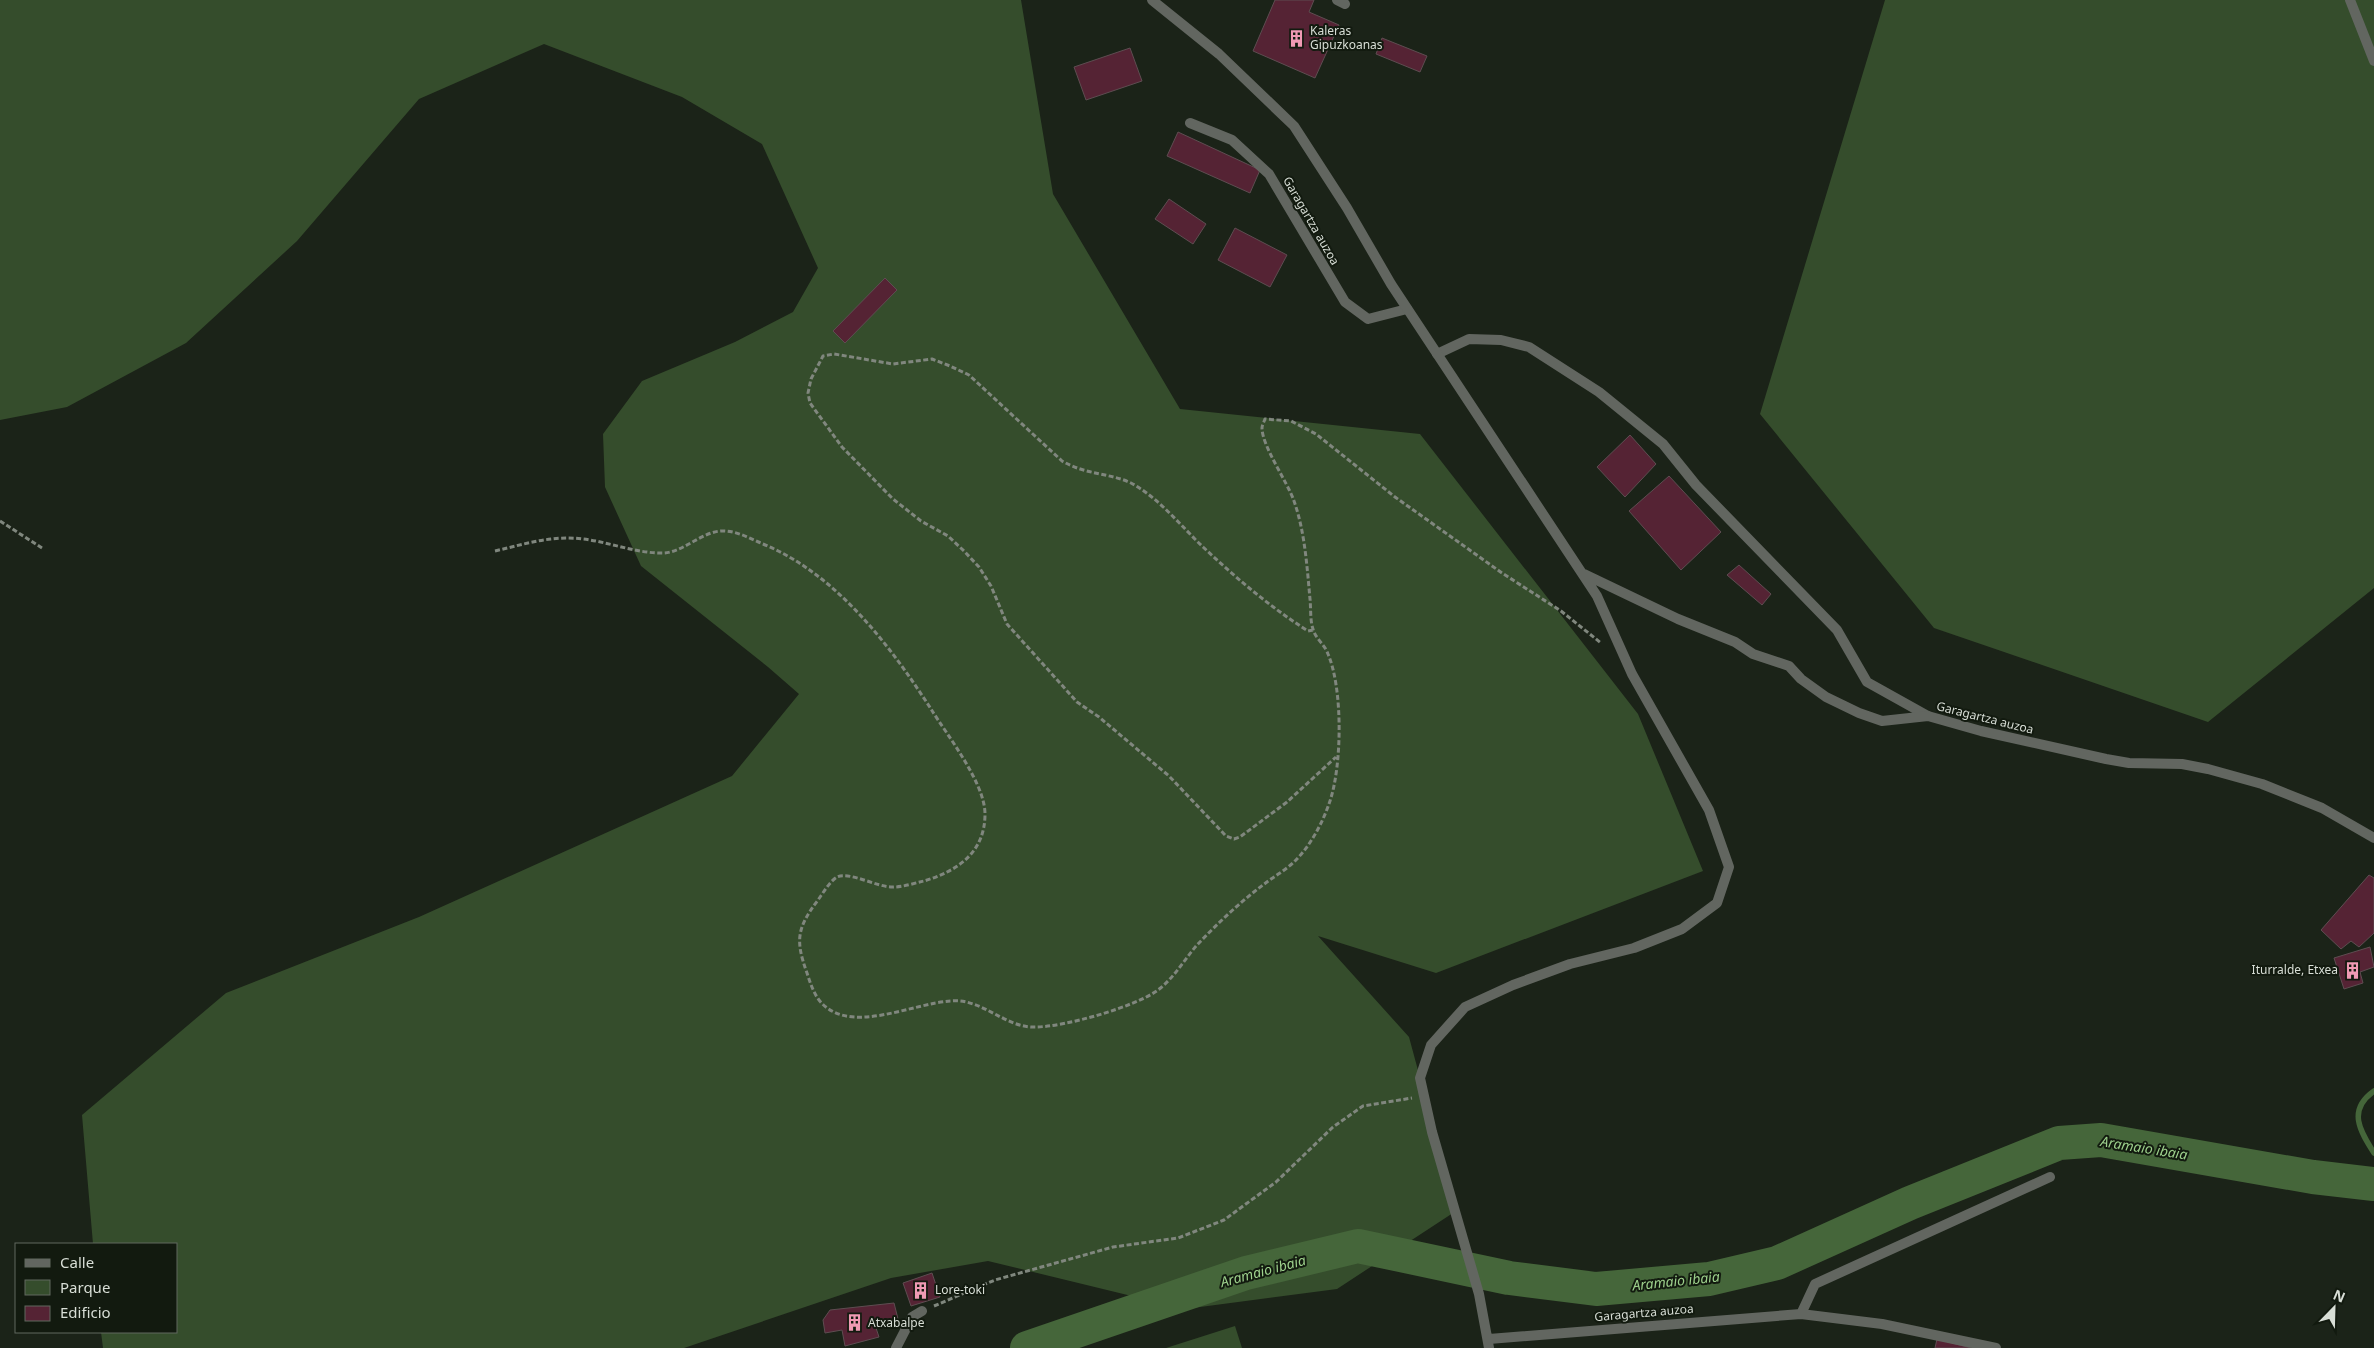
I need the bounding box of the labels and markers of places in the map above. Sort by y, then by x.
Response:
place label: Kaleras Gipuzkoanas [1310,22,1383,53]
building icon: Kaleras Gipuzkoanas [1286,28,1306,48]
building icon: Iturralde, Etxea [2342,960,2362,980]
place label: Iturralde, Etxea [2252,961,2338,978]
building icon: Lore-toki [911,1280,931,1300]
place label: Lore-toki [935,1281,985,1298]
building icon: Atxabalpe [844,1313,864,1333]
place label: Atxabalpe [868,1314,925,1331]

